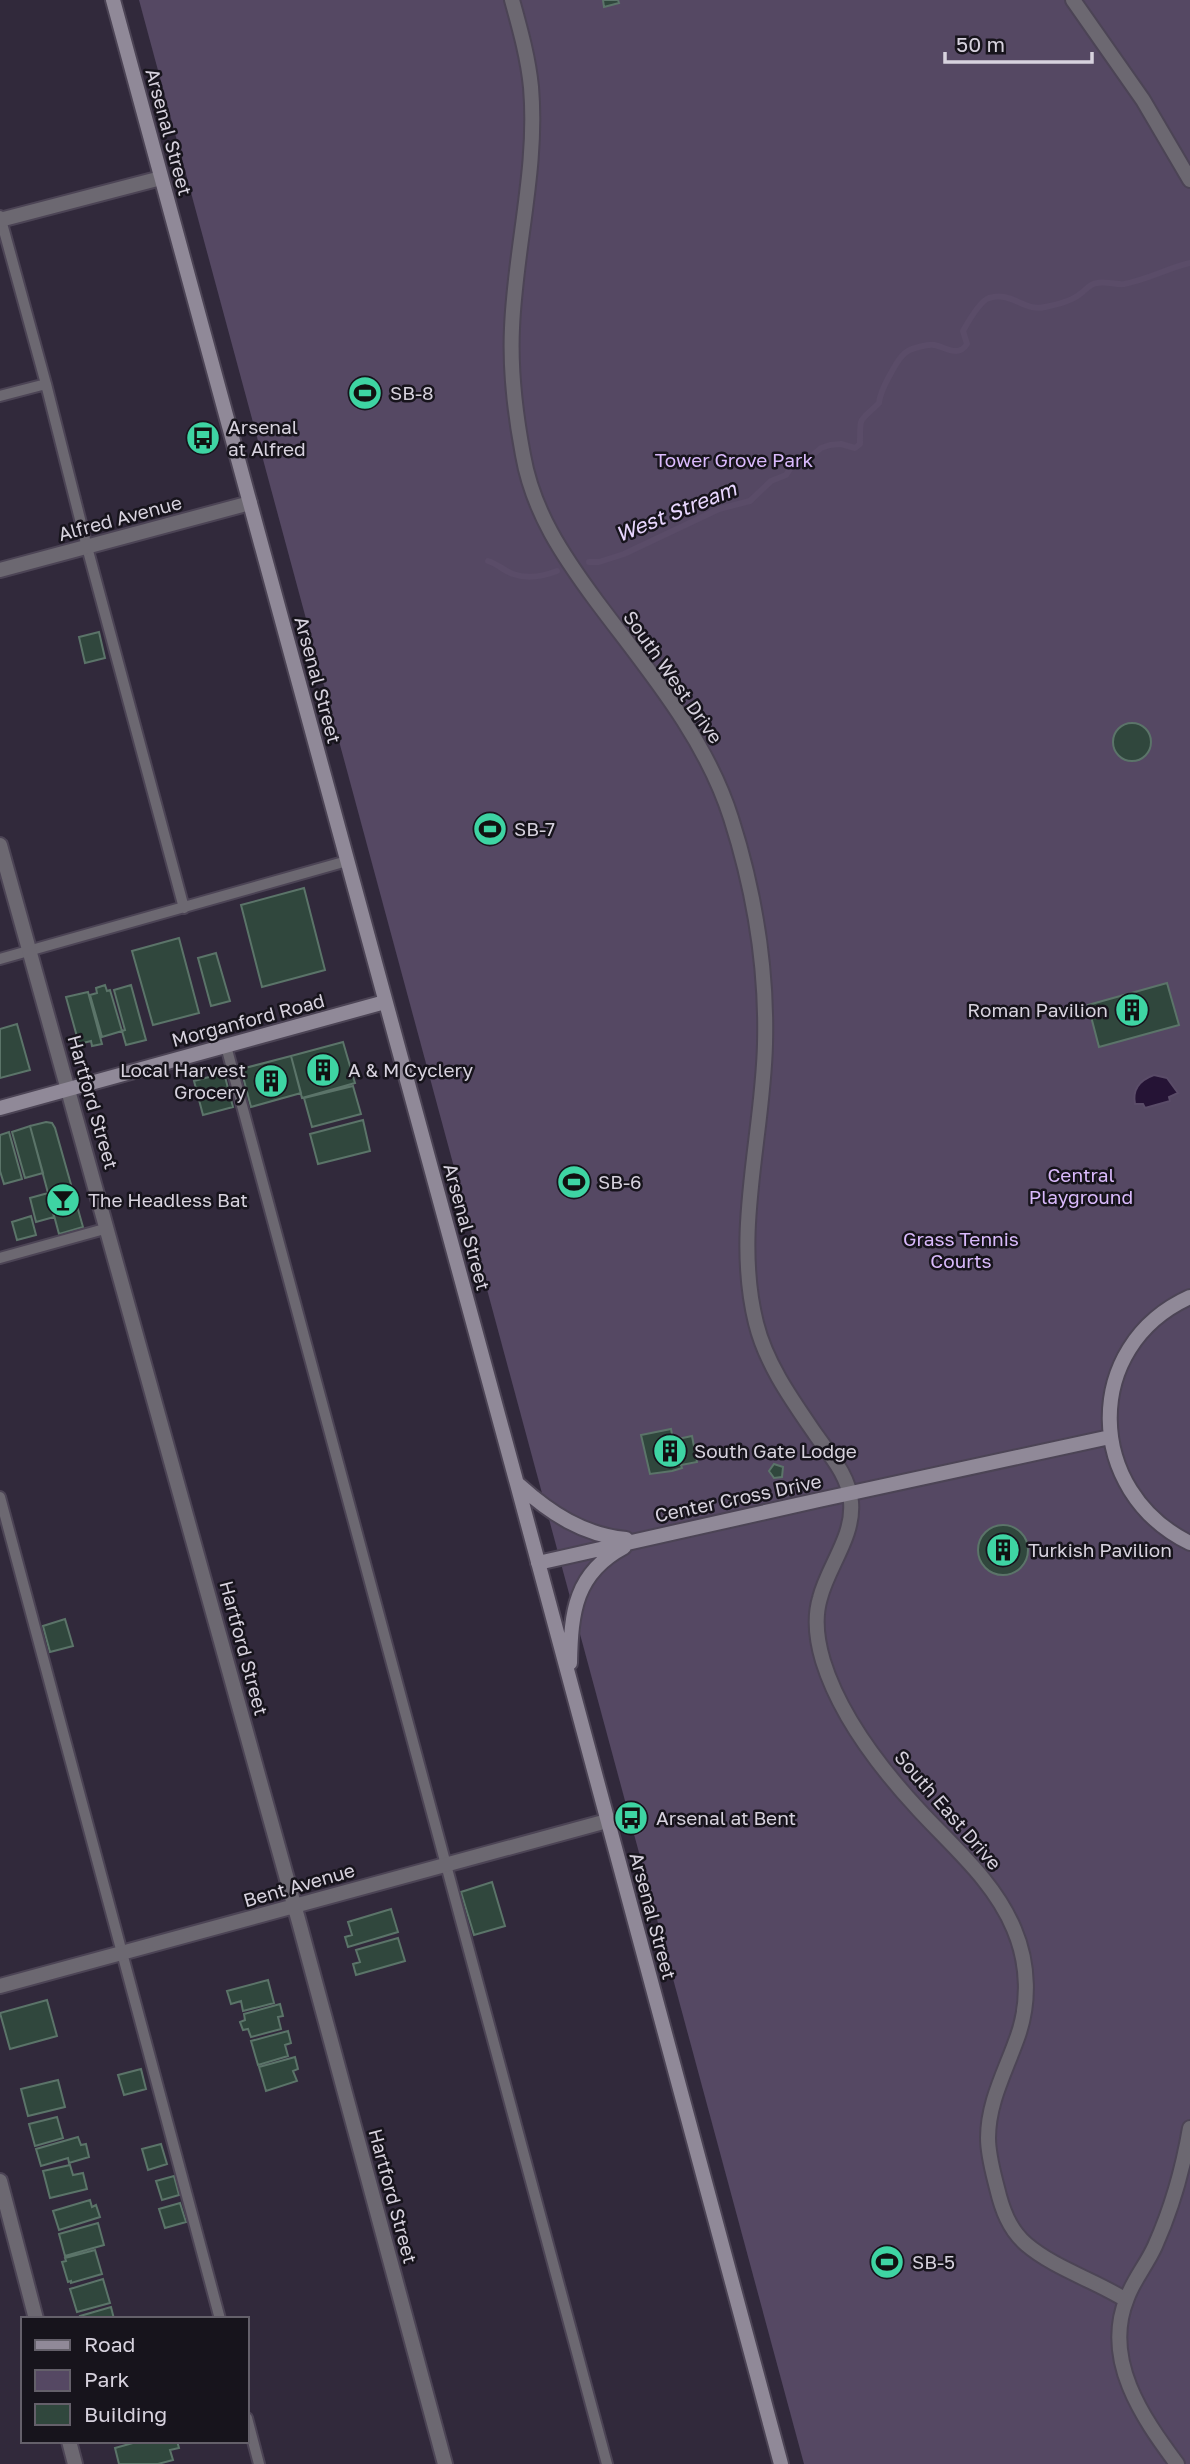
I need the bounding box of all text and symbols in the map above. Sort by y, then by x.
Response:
scale bar [945,21,1092,65]
text: 50 m [956,31,1005,57]
street label: Arsenal Street [141,66,198,198]
sports icon: SB-8 [346,374,384,412]
place label: SB-8 [390,381,434,404]
place label: Arsenal at Alfred [228,415,306,460]
bus stop icon: Arsenal at Alfred [184,419,222,457]
park label: Tower Grove Park [655,448,813,471]
water label: West Stream [611,474,741,547]
street label: Alfred Avenue [56,490,184,545]
street label: South West Drive [619,606,728,748]
street label: Arsenal Street [290,614,347,746]
sports icon: SB-7 [471,810,509,848]
place label: SB-7 [514,817,555,840]
street label: Morganford Road [169,988,327,1051]
building icon: Roman Pavilion [1113,991,1151,1029]
place label: Roman Pavilion [967,998,1108,1021]
street label: Hartford Street [63,1032,124,1172]
building icon: A & M Cyclery [304,1051,342,1089]
place label: Local Harvest Grocery [120,1058,246,1103]
place label: A & M Cyclery [348,1058,473,1081]
building icon: Local Harvest Grocery [252,1062,290,1100]
street label: Arsenal Street [439,1161,496,1293]
sports icon: SB-6 [555,1163,593,1201]
park label: Central Playground [1029,1163,1133,1208]
place label: SB-6 [598,1170,642,1193]
bar icon: The Headless Bat [44,1181,82,1219]
place label: The Headless Bat [88,1188,248,1211]
park label: Grass Tennis Courts [903,1227,1019,1272]
building icon: South Gate Lodge [651,1432,689,1470]
place label: South Gate Lodge [694,1439,857,1462]
street label: Center Cross Drive [652,1469,823,1526]
building icon: Turkish Pavilion [984,1531,1022,1569]
place label: Turkish Pavilion [1028,1538,1172,1561]
street label: Hartford Street [215,1578,274,1718]
street label: South East Drive [890,1745,1007,1874]
bus stop icon: Arsenal at Bent [612,1799,650,1837]
place label: Arsenal at Bent [656,1806,796,1829]
street label: Arsenal Street [625,1850,682,1982]
street label: Bent Avenue [241,1858,357,1911]
street label: Hartford Street [364,2126,423,2266]
sports icon: SB-5 [868,2243,906,2281]
place label: SB-5 [912,2250,955,2273]
legend [21,2317,248,2443]
text: Road [84,2331,135,2357]
text: Park [84,2366,130,2392]
text: Building [84,2401,167,2427]

